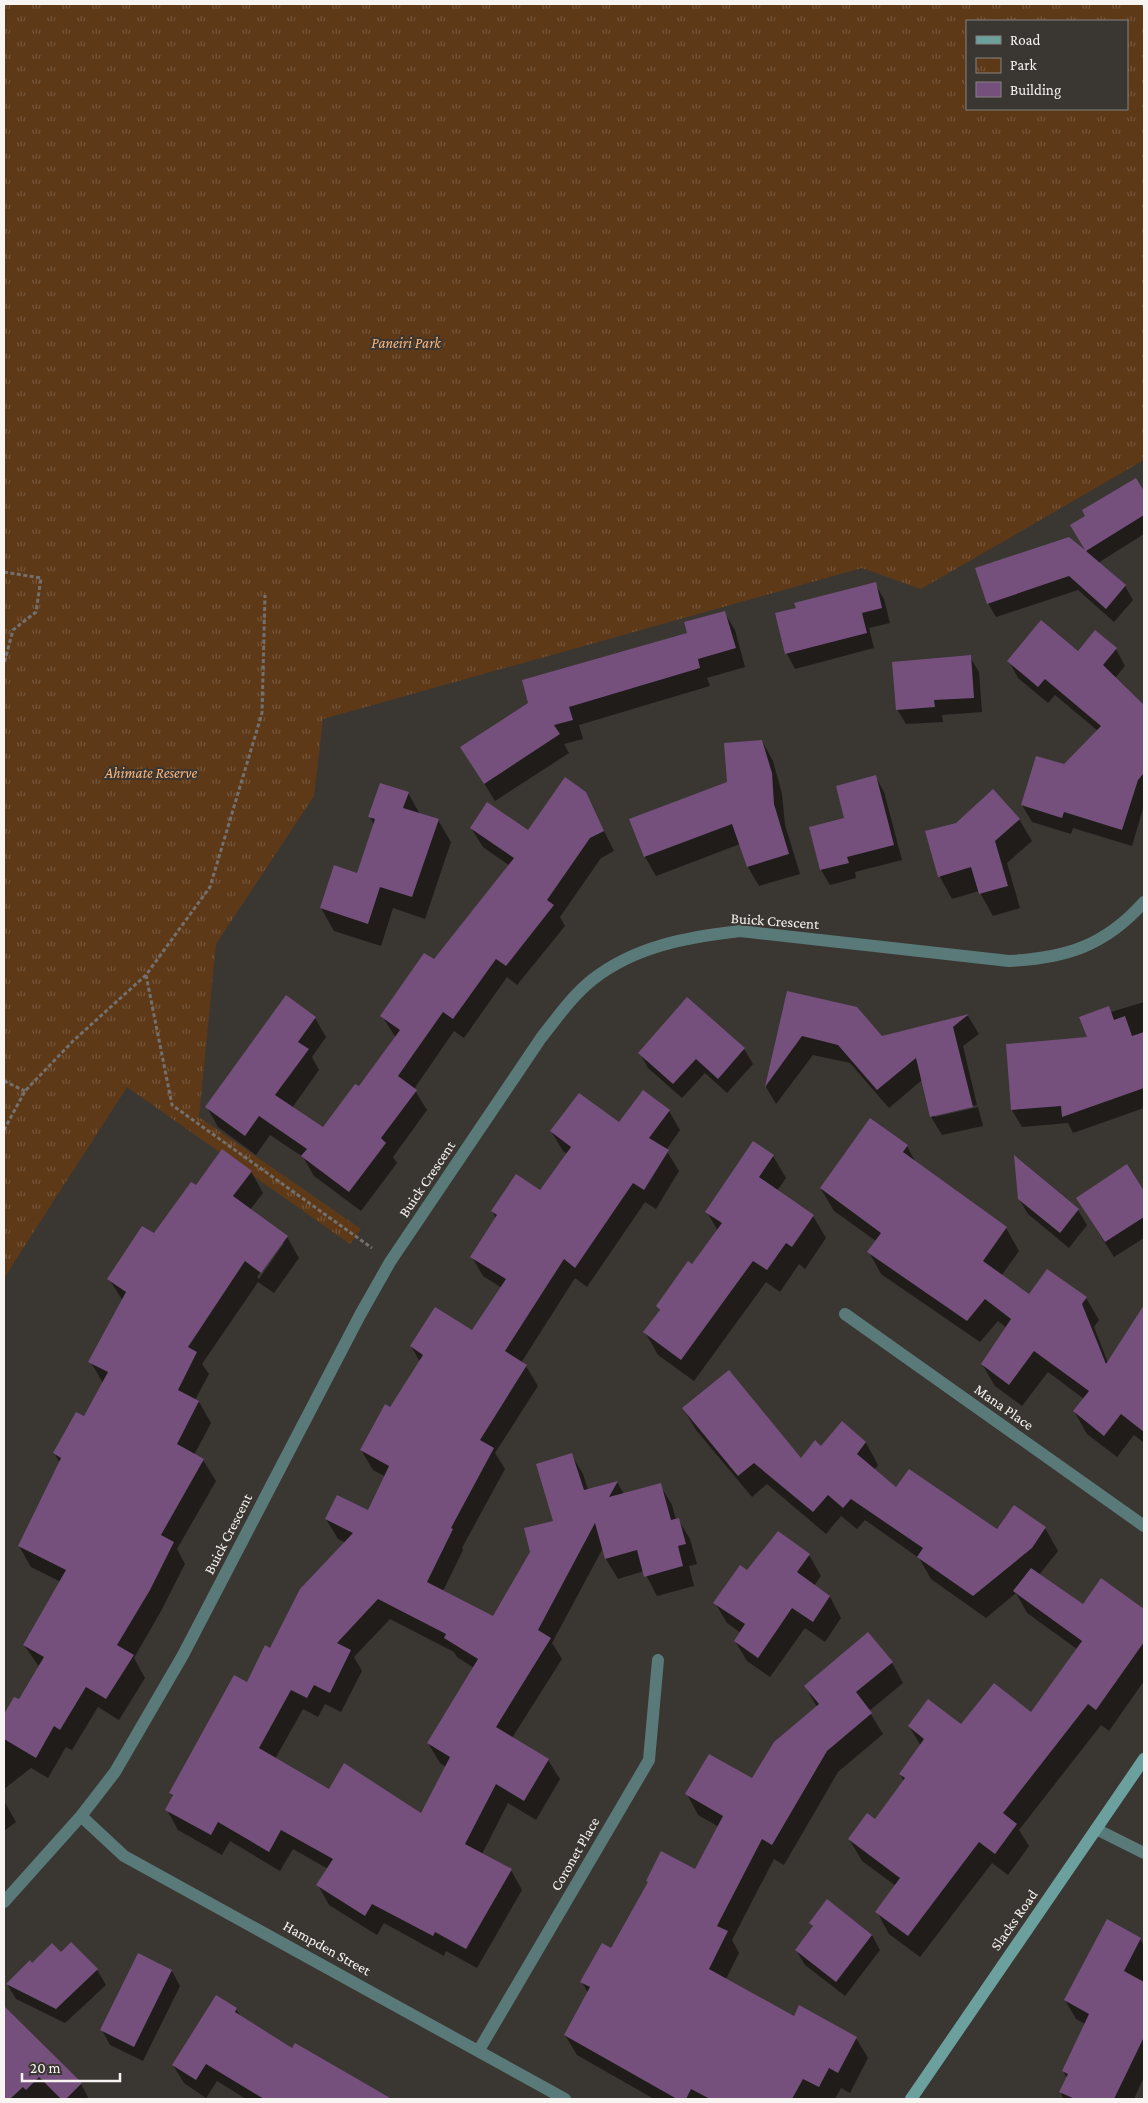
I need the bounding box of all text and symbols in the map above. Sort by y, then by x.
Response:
legend [966,20,1128,110]
text: Road [1010,32,1041,48]
text: Park [1010,57,1037,73]
text: Building [1010,82,1061,99]
park label: Paneiri Park [371,335,442,351]
park label: Ahimate Reserve [104,765,198,781]
street label: Buick Crescent [730,910,821,932]
street label: Buick Crescent [396,1137,459,1220]
street label: Mana Place [971,1381,1037,1433]
street label: Buick Crescent [201,1490,256,1577]
street label: Coronet Place [548,1814,603,1894]
street label: Slacks Road [987,1887,1041,1953]
street label: Hampden Street [280,1917,374,1980]
scale bar [22,2050,120,2082]
text: 20 m [30,2060,61,2076]

